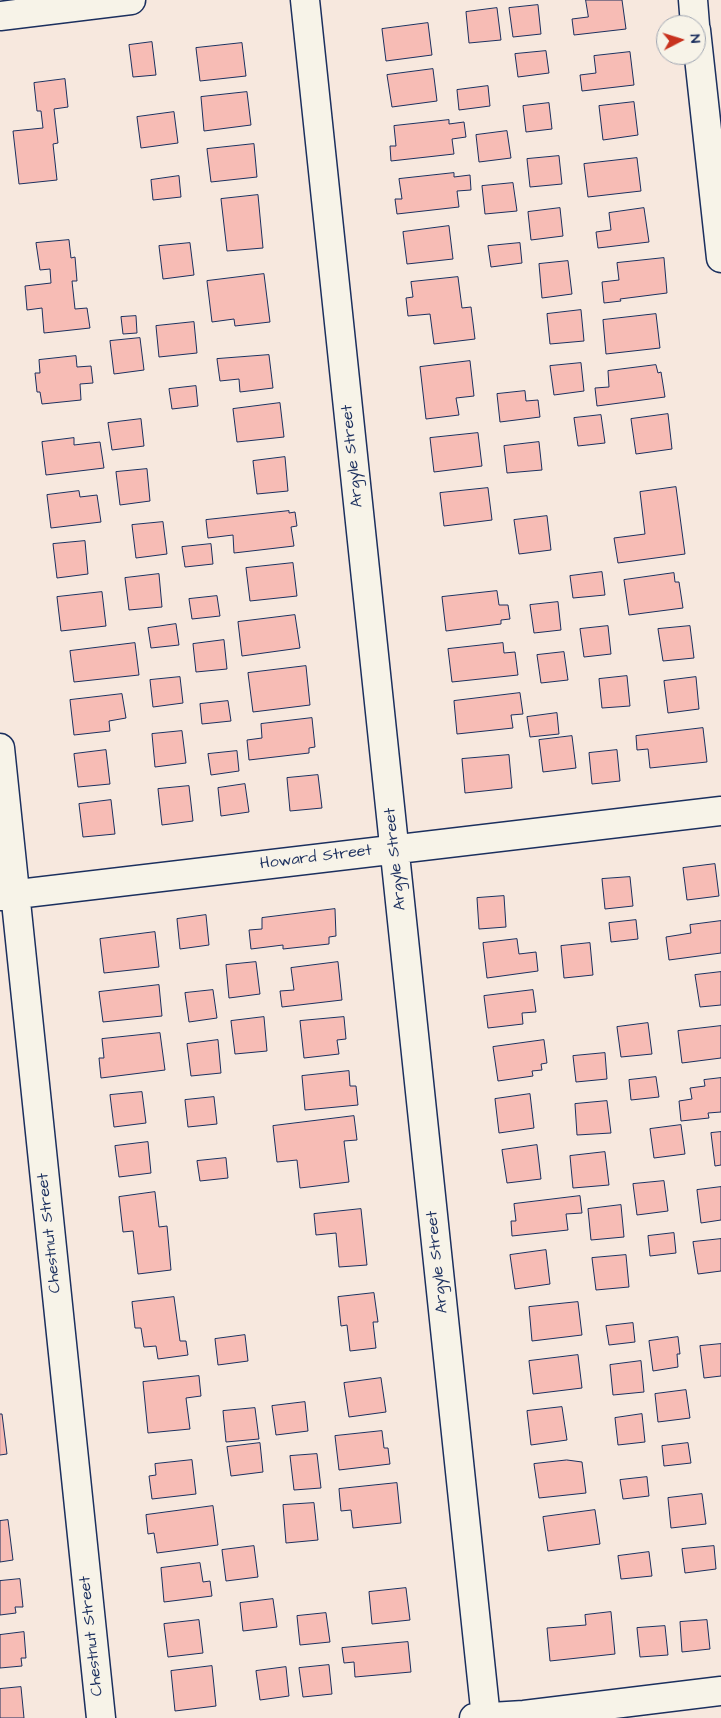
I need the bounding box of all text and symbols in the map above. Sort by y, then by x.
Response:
north arrow [656,15,706,65]
text: N [685,34,705,44]
street label: Argyle Street [338,404,368,508]
street label: Argyle Street [381,807,411,911]
street label: Howard Street [259,842,373,874]
street label: Chestnut Street [34,1172,66,1294]
street label: Argyle Street [423,1210,453,1314]
street label: Chestnut Street [76,1575,108,1697]

